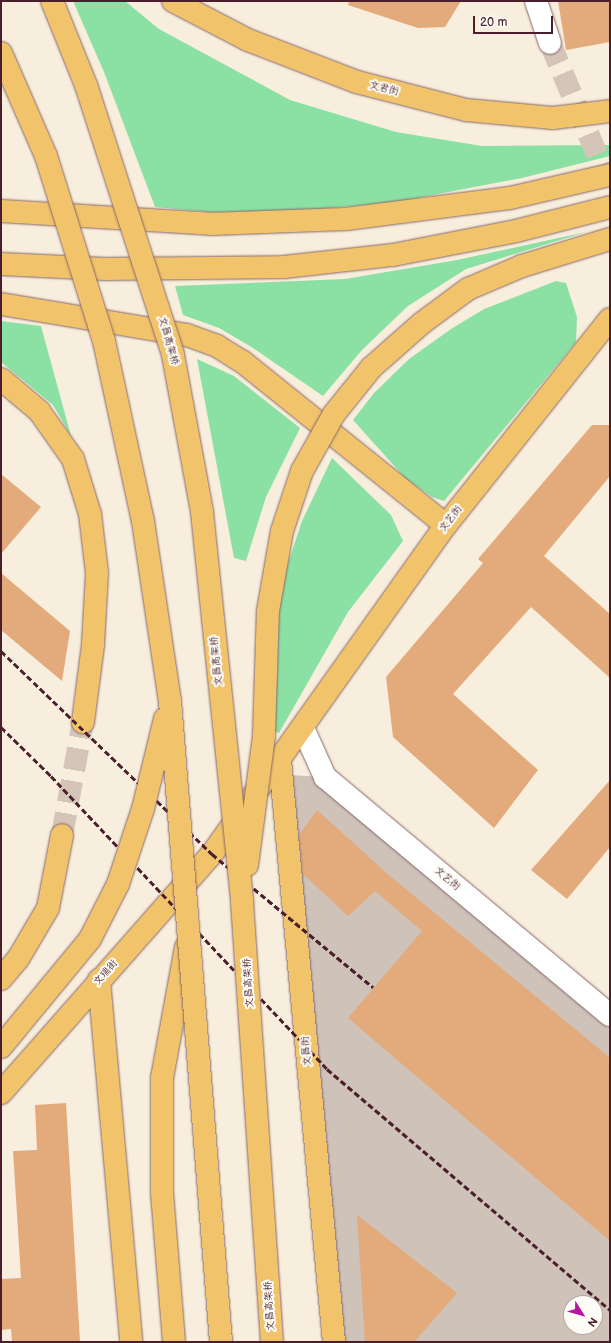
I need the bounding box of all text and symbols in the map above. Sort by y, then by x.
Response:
scale bar [475,8,555,34]
text: 20 m [480,15,507,30]
street label: 文君街 [368,80,400,98]
street label: 文昌高架桥 [155,315,181,367]
street label: 文艺街 [437,503,465,535]
street label: 文昌高架桥 [208,636,226,686]
street label: 文艺街 [432,865,462,893]
street label: 文瑞街 [92,958,120,988]
street label: 文昌高架桥 [241,958,257,1008]
street label: 文昌街 [300,1036,314,1066]
street label: 文昌高架桥 [262,1281,278,1331]
north arrow [563,1295,603,1335]
text: N [585,1315,600,1329]

